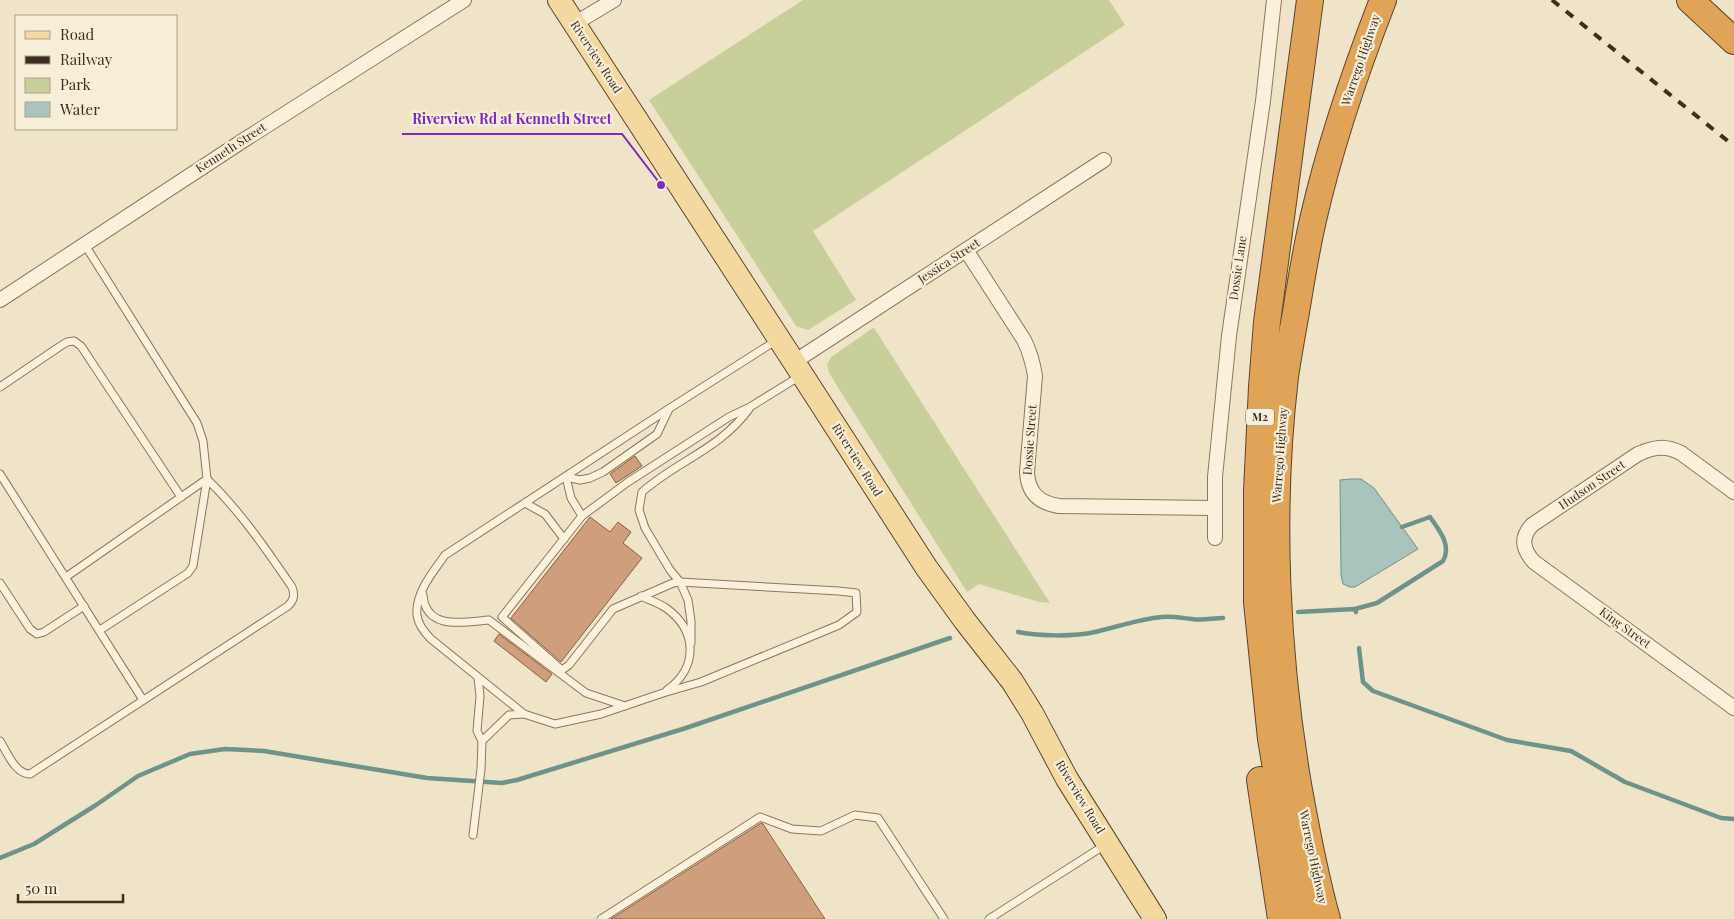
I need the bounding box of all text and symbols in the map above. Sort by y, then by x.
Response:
street label: Warrego Highway [1337,12,1383,108]
legend [15,15,178,130]
street label: Riverview Road [568,17,626,96]
text: Road [60,24,94,44]
text: Railway [60,49,113,69]
text: Park [60,74,92,94]
text: Water [59,99,100,119]
callout: Riverview Rd at Kenneth Street [402,105,622,134]
text: Riverview Rd at Kenneth Street [412,109,612,128]
street label: Kenneth Street [192,118,269,176]
street label: Jessica Street [914,234,983,287]
street label: Dossie Lane [1225,235,1249,301]
street label: Dossie Street [1019,403,1040,476]
street label: Warrego Highway [1268,407,1290,504]
road number: M2 [1246,408,1274,426]
street label: Riverview Road [829,420,887,499]
street label: Hudson Street [1555,456,1629,512]
street label: King Street [1597,603,1655,652]
street label: Riverview Road [1053,757,1109,836]
street label: Warrego Highway [1296,807,1332,905]
scale bar [18,872,122,904]
text: 50 m [25,878,58,898]

